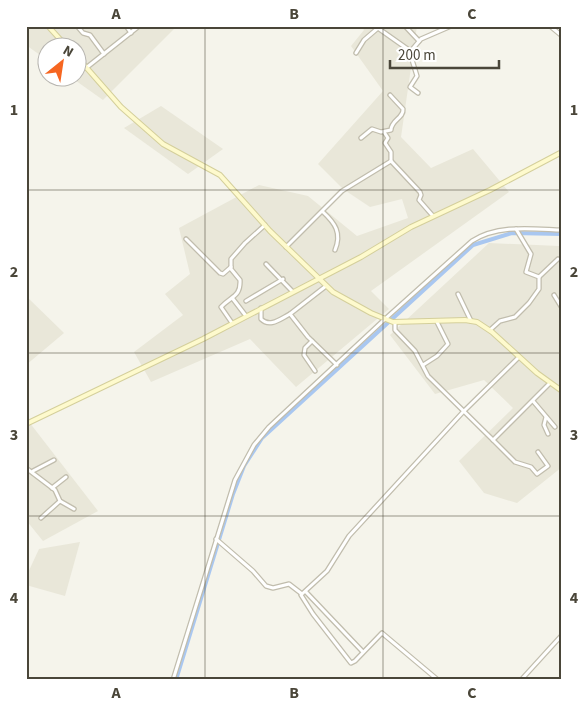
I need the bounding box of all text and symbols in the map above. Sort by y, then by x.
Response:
text: A [110,3,121,25]
text: B [289,3,299,25]
text: C [467,3,477,25]
north arrow [38,38,88,88]
scale bar [390,38,499,70]
text: N [59,41,77,63]
text: 200 m [398,45,436,66]
text: 1 [10,99,18,121]
text: 1 [570,99,578,121]
text: 2 [10,261,18,283]
text: 2 [570,261,578,283]
text: 3 [10,424,18,446]
text: 3 [570,424,578,446]
text: 4 [10,587,19,609]
text: 4 [570,587,579,609]
text: A [110,682,121,704]
text: B [289,682,299,704]
text: C [467,682,477,704]

